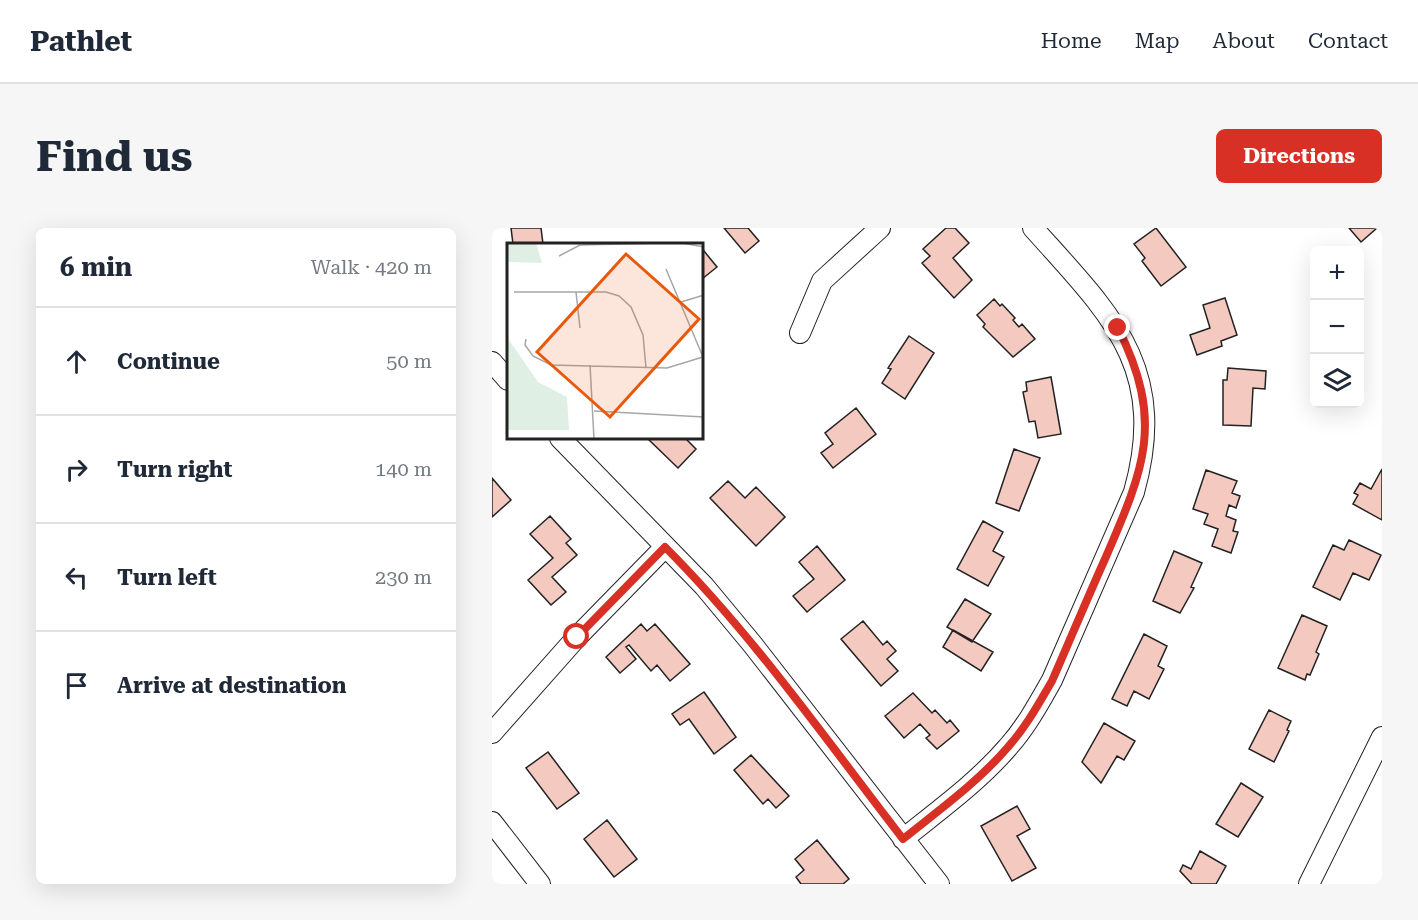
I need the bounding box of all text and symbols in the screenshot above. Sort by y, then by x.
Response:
text: Pathlet [30,25,132,58]
text: Home [1041,29,1102,53]
text: Map [1135,29,1180,53]
text: About [1213,29,1275,53]
text: Contact [1308,29,1388,53]
button: Directions [1216,129,1382,183]
text: Find us [36,132,193,181]
inset map [507,243,704,440]
map controls [1310,246,1364,408]
button: + [1310,246,1364,300]
text: 6 min [60,252,132,282]
text: Walk · 420 m [311,255,432,279]
button: − [1310,300,1364,354]
route end [1104,314,1130,340]
icon: ahead [60,345,93,378]
text: Continue [117,349,220,374]
text: 50 m [386,349,432,373]
button: layers [1310,354,1364,408]
icon: right [60,453,93,486]
text: Turn right [117,457,232,482]
text: 140 m [375,457,432,481]
icon: left [60,561,93,594]
text: Turn left [117,565,217,590]
text: 230 m [375,565,432,589]
route start [563,623,589,649]
icon: arrive [60,669,93,702]
text: Arrive at destination [117,673,346,698]

